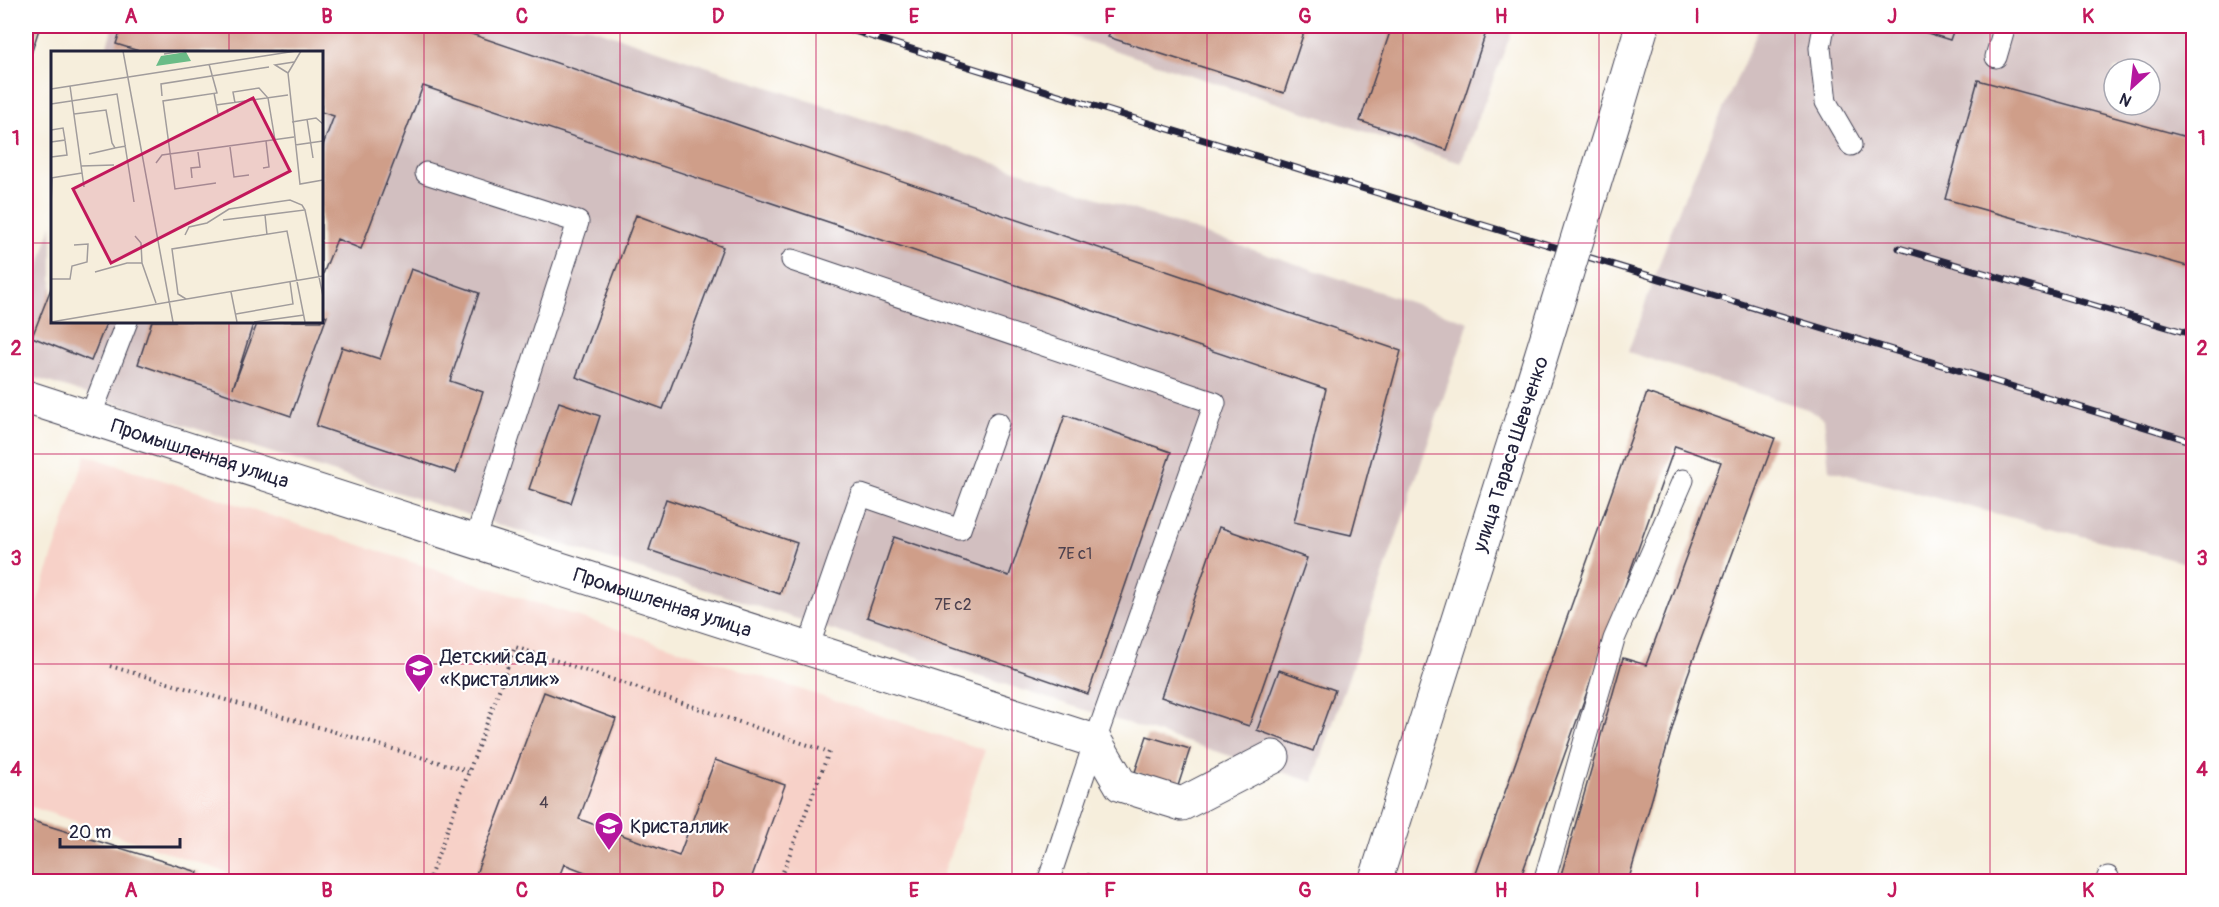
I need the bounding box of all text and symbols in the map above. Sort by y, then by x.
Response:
text: A [125,4,138,29]
text: B [321,4,333,29]
text: C [516,4,528,29]
text: D [712,4,725,29]
text: E [909,4,920,29]
text: F [1104,4,1116,29]
text: G [1298,4,1312,29]
text: H [1495,4,1508,29]
text: I [1694,4,1700,29]
text: J [1887,4,1897,29]
text: K [2082,4,2094,29]
inset map [51,51,322,322]
north arrow [2102,57,2162,117]
text: N [2116,88,2135,111]
text: 1 [12,126,20,151]
text: 1 [2198,126,2206,151]
text: 2 [10,336,22,361]
text: 2 [2196,336,2208,361]
street label: улица Тараса Шевченко [1467,353,1554,556]
street label: Промышленная улица [108,413,292,494]
house number: 7Е с1 [1058,544,1092,564]
text: 3 [10,546,22,571]
text: 3 [2196,546,2208,571]
street label: Промышленная улица [570,562,755,643]
house number: 7Е с2 [934,595,972,615]
place label: Детский сад «Кристаллик» [439,644,559,692]
school or university icon: Детский сад «Кристаллик» [403,652,435,694]
text: 4 [10,757,22,782]
text: 4 [2196,757,2208,782]
house number: 4 [539,793,549,813]
school or university icon: Кристаллик [593,810,625,852]
scale bar [60,811,180,849]
place label: Кристаллик [630,814,729,839]
text: 20 m [69,821,111,844]
text: A [125,878,138,903]
text: B [321,878,333,903]
text: C [516,878,528,903]
text: D [712,878,725,903]
text: E [909,878,920,903]
text: F [1104,878,1116,903]
text: G [1298,878,1312,903]
text: H [1495,878,1508,903]
text: I [1694,878,1700,903]
text: J [1887,878,1897,903]
text: K [2082,878,2094,903]

